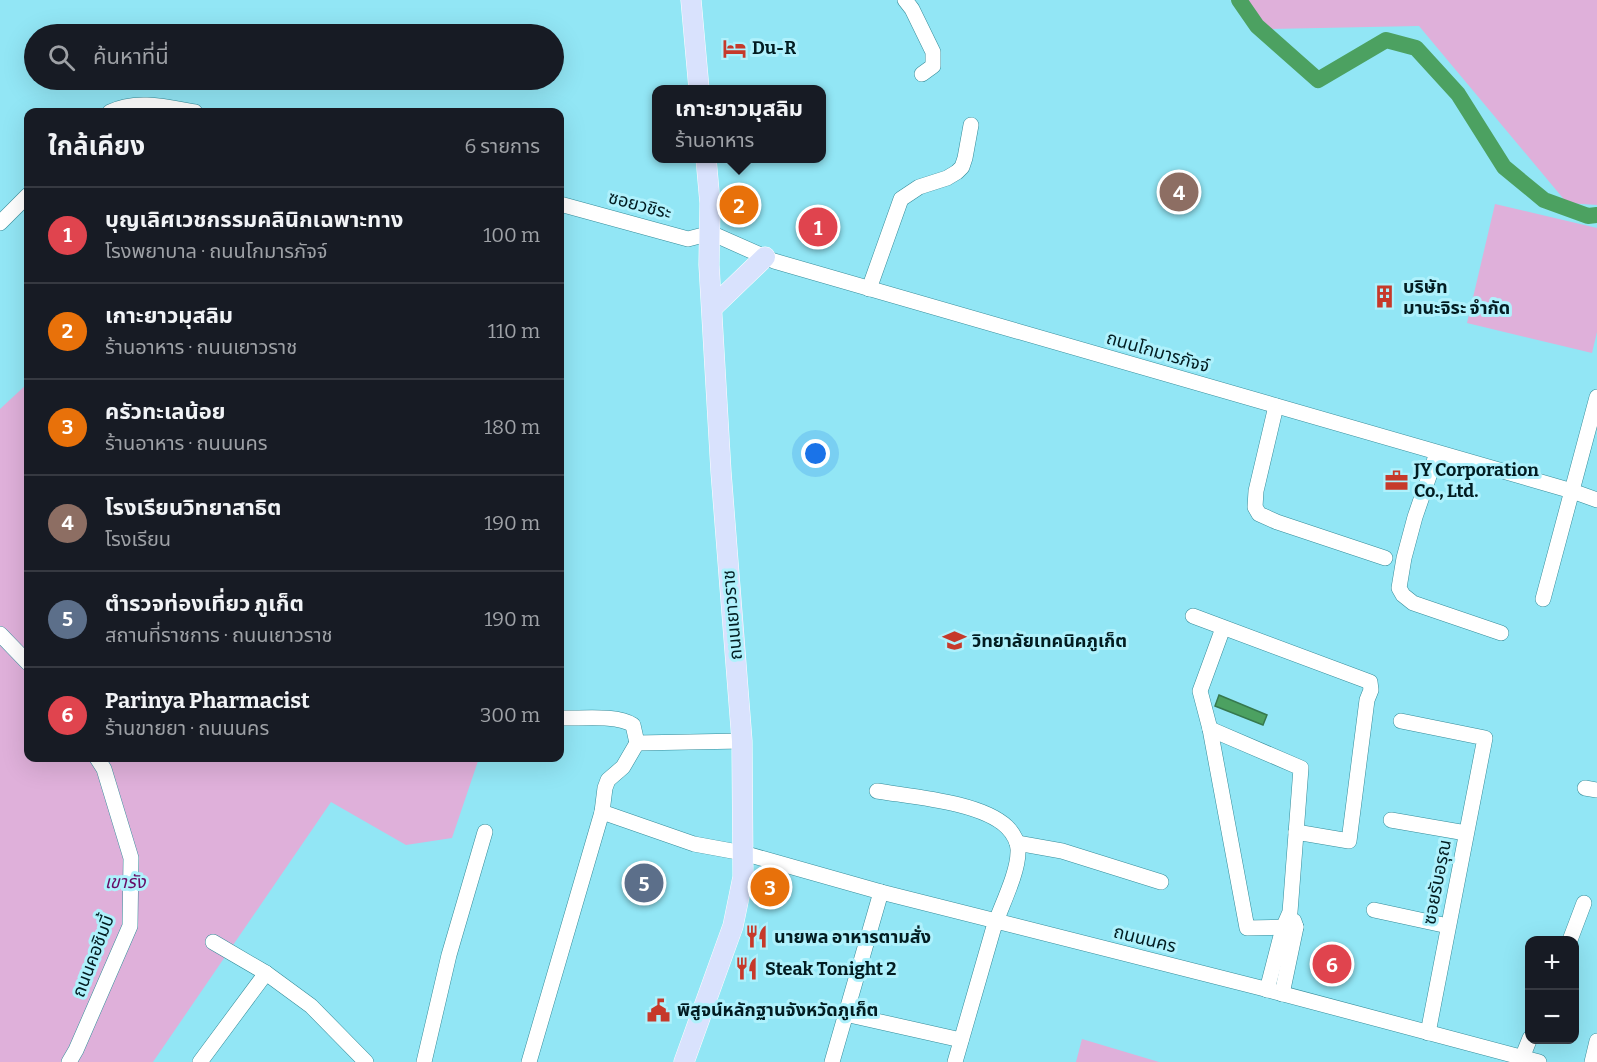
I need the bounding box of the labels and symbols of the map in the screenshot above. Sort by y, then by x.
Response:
hotel icon: Du-R [721,35,747,61]
place label: Du-R [752,37,796,59]
pin: 4 [1160,170,1198,214]
pin: 2 [720,182,758,228]
street label: ซอยวชิระ [606,186,674,224]
pin: 1 [798,204,838,250]
place label: บริษัท มานะจิระ จำกัด [1403,276,1510,319]
building icon: บริษัท มานะจิระ จำกัด [1372,284,1398,310]
street label: ถนนโกมารภัจจ์ [1104,327,1212,377]
your location [801,439,830,468]
place label: JY Corporation Co., Ltd. [1413,459,1539,502]
office icon: JY Corporation Co., Ltd. [1383,467,1409,493]
street label: ถนนเยาวราช [717,569,747,661]
school or university icon: วิทยาลัยเทคนิคภูเก็ต [941,628,967,654]
place label: วิทยาลัยเทคนิคภูเก็ต [972,630,1127,652]
street label: ซอยรับอรุณ [1418,838,1456,926]
pin: 5 [624,860,664,906]
pin: 3 [750,864,790,910]
park label: เขารัง [105,871,147,893]
street label: ถนนคอซิมบี้ [65,911,119,1000]
street label: ถนนนคร [1111,921,1179,957]
restaurant icon: นายพล อาหารตามสั่ง [743,924,769,950]
place label: นายพล อาหารตามสั่ง [774,925,931,948]
pin: 6 [1312,942,1352,986]
restaurant icon: Steak Tonight 2 [734,956,760,982]
place label: Steak Tonight 2 [765,958,897,980]
public building icon: พิสูจน์หลักฐานจังหวัดภูเก็ต [646,997,672,1023]
place label: พิสูจน์หลักฐานจังหวัดภูเก็ต [677,999,878,1021]

